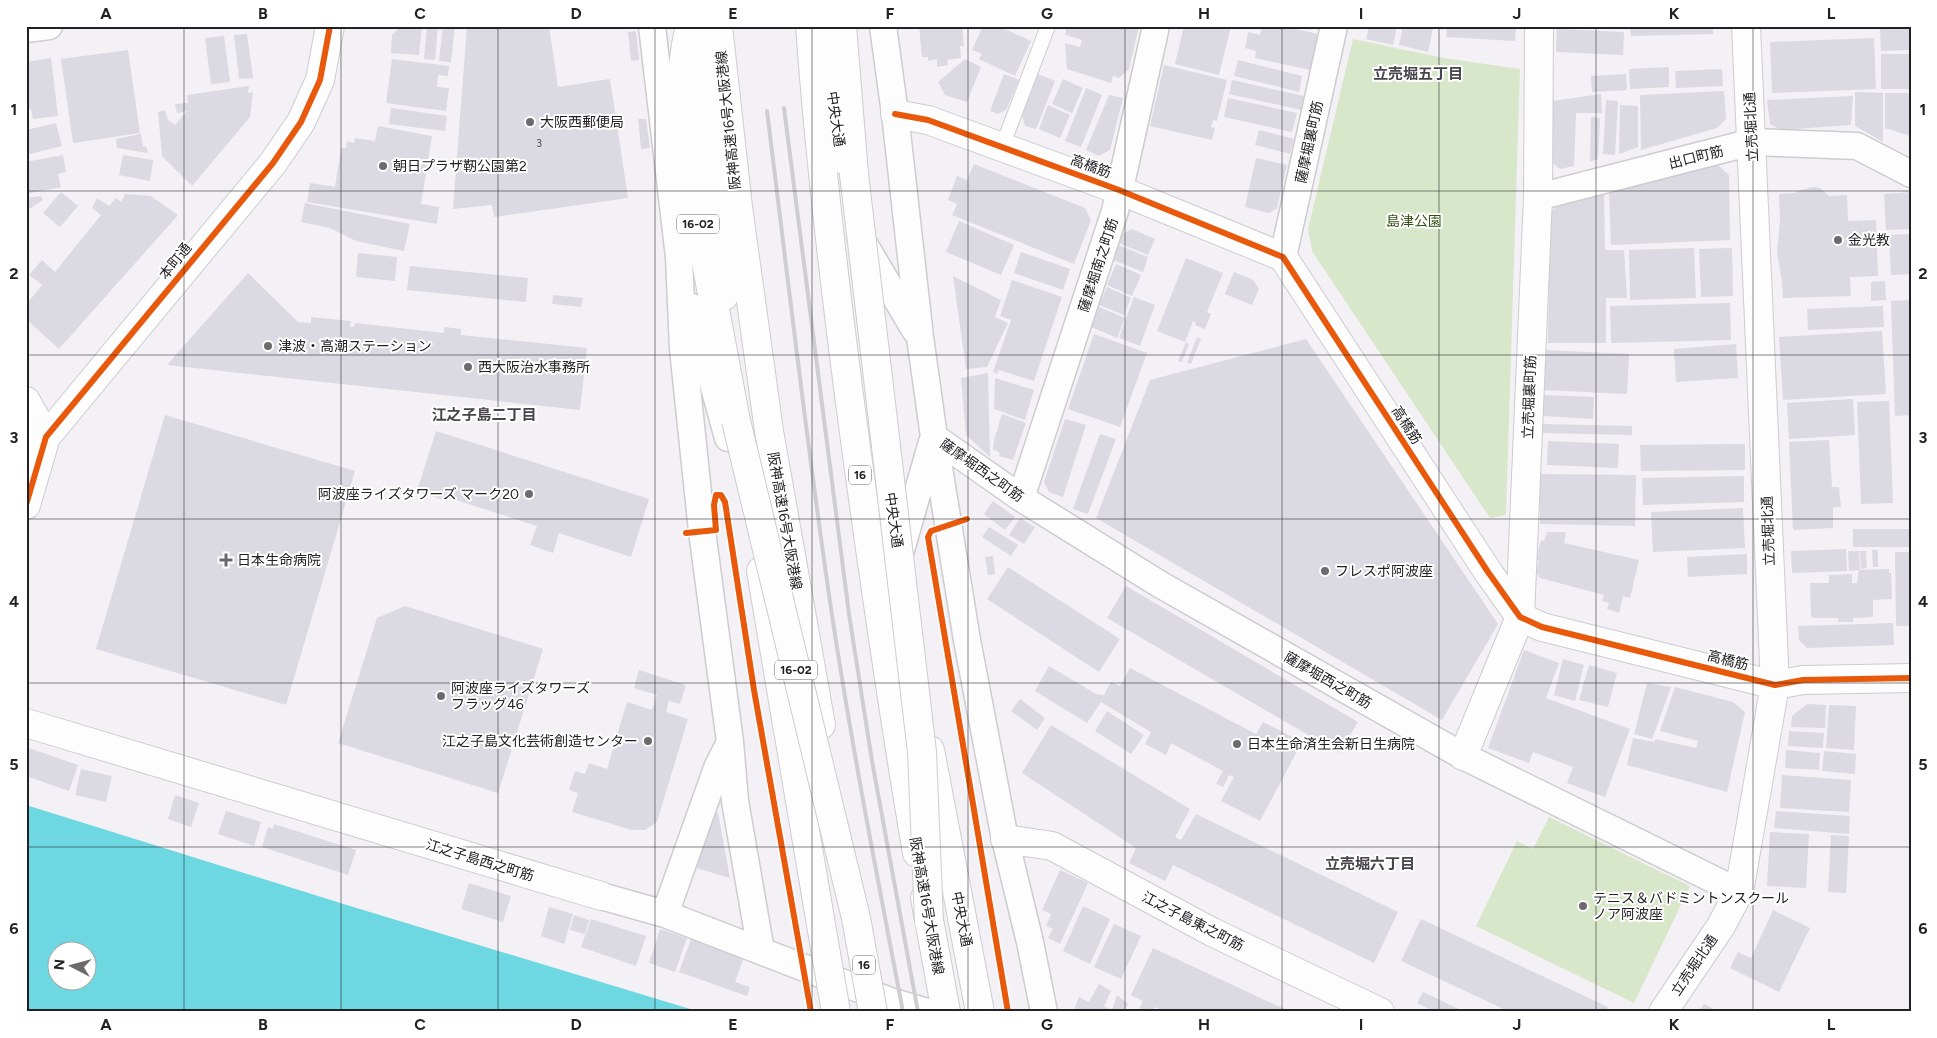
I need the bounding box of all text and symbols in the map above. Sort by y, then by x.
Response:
text: A [100,4,112,23]
text: B [258,4,268,23]
text: C [414,4,426,23]
text: D [570,4,582,23]
text: E [728,4,738,23]
text: F [886,4,895,23]
text: G [1041,4,1053,23]
text: H [1198,4,1210,23]
text: I [1359,4,1363,23]
text: J [1513,4,1521,23]
text: K [1669,4,1680,23]
text: L [1827,4,1836,23]
street label: 阪神高速16号大阪港線 [713,50,744,190]
district label: 立売堀五丁目 [1373,65,1463,83]
street label: 中央大通 [823,90,848,148]
street label: 立売堀北通 [1741,92,1762,162]
street label: 薩摩堀裏町筋 [1292,99,1327,185]
text: 1 [11,100,17,119]
text: 1 [1920,100,1926,119]
place label: 大阪西郵便局 [540,114,624,131]
marker: 大阪西郵便局 [524,116,536,128]
house number: 3 [536,137,542,150]
street label: 出口町筋 [1667,142,1725,173]
street label: 高橋筋 [1068,151,1113,182]
place label: 朝日プラザ靭公園第2 [393,158,527,175]
marker: 朝日プラザ靭公園第2 [377,160,389,172]
park label: 島津公園 [1386,213,1442,230]
road number: 16-02 [677,214,719,233]
street label: 薩摩堀南之町筋 [1075,216,1122,314]
place label: 金光教 [1848,232,1890,249]
marker: 金光教 [1832,234,1844,246]
street label: 本町通 [156,240,195,283]
text: 2 [9,264,19,283]
text: 2 [1918,264,1928,283]
place label: 津波・高潮ステーション [278,338,432,355]
marker: 津波・高潮ステーション [262,340,274,352]
street label: 立売堀裏町筋 [1520,355,1539,439]
place label: 西大阪治水事務所 [478,359,590,376]
marker: 西大阪治水事務所 [462,361,474,373]
street label: 高橋筋 [1388,403,1425,448]
district label: 江之子島二丁目 [431,406,537,424]
text: 3 [10,428,19,447]
text: 3 [1919,428,1928,447]
street label: 薩摩堀西之町筋 [937,435,1027,505]
street label: 阪神高速16号大阪港線 [764,451,805,591]
road number: 16 [849,466,871,484]
place label: 阿波座ライズタワーズ マーク20 [318,486,519,503]
marker: 阿波座ライズタワーズ マーク20 [523,488,535,500]
street label: 中央大通 [881,491,906,549]
street label: 立売堀北通 [1759,496,1778,566]
place label: 日本生命病院 [237,552,321,569]
marker: 日本生命病院 [219,553,233,567]
place label: フレスポ阿波座 [1335,563,1433,580]
marker: フレスポ阿波座 [1319,565,1331,577]
text: 4 [9,592,19,611]
text: 4 [1918,592,1928,611]
street label: 高橋筋 [1705,647,1750,674]
street label: 薩摩堀西之町筋 [1281,649,1374,712]
road number: 16-02 [775,660,817,680]
place label: 阿波座ライズタワーズ フラッグ46 [451,680,590,713]
marker: 阿波座ライズタワーズ フラッグ46 [435,690,447,702]
place label: 江之子島文化芸術創造センター [442,733,638,750]
marker: 江之子島文化芸術創造センター [642,735,654,747]
place label: 日本生命済生会新日生病院 [1247,736,1415,753]
marker: 日本生命済生会新日生病院 [1231,738,1243,750]
text: 5 [9,755,19,774]
text: 5 [1918,755,1928,774]
street label: 江之子島西之町筋 [424,836,536,885]
street label: 阪神高速16号大阪港線 [906,836,947,976]
district label: 立売堀六丁目 [1325,855,1415,873]
street label: 江之子島東之町筋 [1139,888,1247,954]
street label: 中央大通 [948,890,975,948]
place label: テニス＆バドミントンスクール ノア阿波座 [1593,890,1789,923]
marker: テニス＆バドミントンスクール ノア阿波座 [1577,900,1589,912]
text: 6 [9,919,19,938]
text: 6 [1918,919,1928,938]
street label: 立売堀北通 [1668,932,1721,999]
north arrow [48,940,98,990]
road number: 16 [853,956,875,974]
text: N [51,958,69,971]
text: A [100,1015,112,1034]
text: B [258,1015,268,1034]
text: C [414,1015,426,1034]
text: D [570,1015,582,1034]
text: E [728,1015,738,1034]
text: F [886,1015,895,1034]
text: G [1041,1015,1053,1034]
text: H [1198,1015,1210,1034]
text: I [1359,1015,1363,1034]
text: J [1513,1015,1521,1034]
text: K [1669,1015,1680,1034]
text: L [1827,1015,1836,1034]

